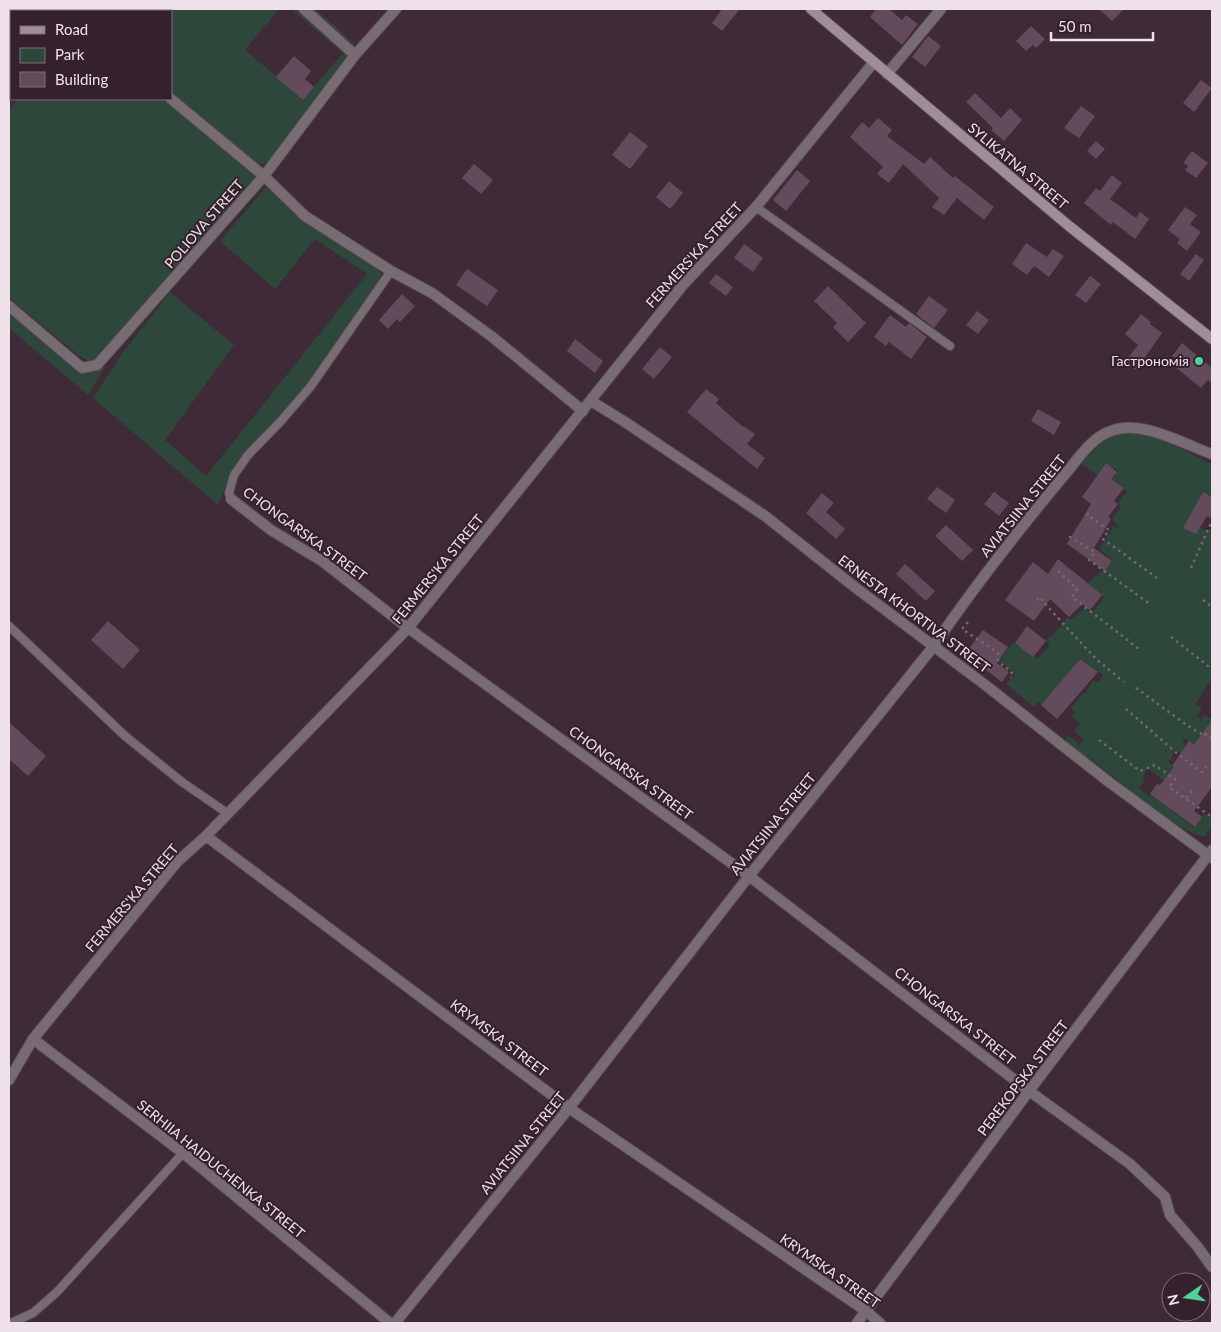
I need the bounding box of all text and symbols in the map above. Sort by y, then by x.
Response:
legend [10,10,172,100]
scale bar [1051,10,1154,42]
text: 50 m [1058,17,1092,35]
text: Road [55,20,88,38]
text: Park [55,45,85,63]
text: Building [55,70,108,88]
street label: SYLIKATNA STREET [965,119,1072,213]
street label: POLIOVA STREET [160,175,247,272]
street label: FERMERS'KA STREET [642,198,746,311]
place label: Гастрономія [1111,352,1189,369]
marker: Гастрономія [1193,355,1205,367]
street label: AVIATSIINA STREET [976,451,1070,560]
street label: CHONGARSKA STREET [240,483,371,585]
street label: FERMERS'KA STREET [388,510,487,627]
street label: ERNESTA KHORTIVA STREET [835,551,994,677]
street label: CHONGARSKA STREET [566,722,697,824]
street label: AVIATSIINA STREET [726,769,820,878]
street label: FERMERS'KA STREET [81,840,182,955]
street label: CHONGARSKA STREET [891,963,1020,1069]
street label: KRYMSKA STREET [447,995,552,1080]
street label: PEREKOPSKA STREET [974,1016,1072,1139]
street label: AVIATSIINA STREET [476,1088,570,1197]
street label: SERHIIA HAIDUCHENKA STREET [134,1096,309,1242]
street label: KRYMSKA STREET [777,1230,884,1312]
north arrow [1161,1272,1211,1322]
text: N [1163,1293,1182,1307]

